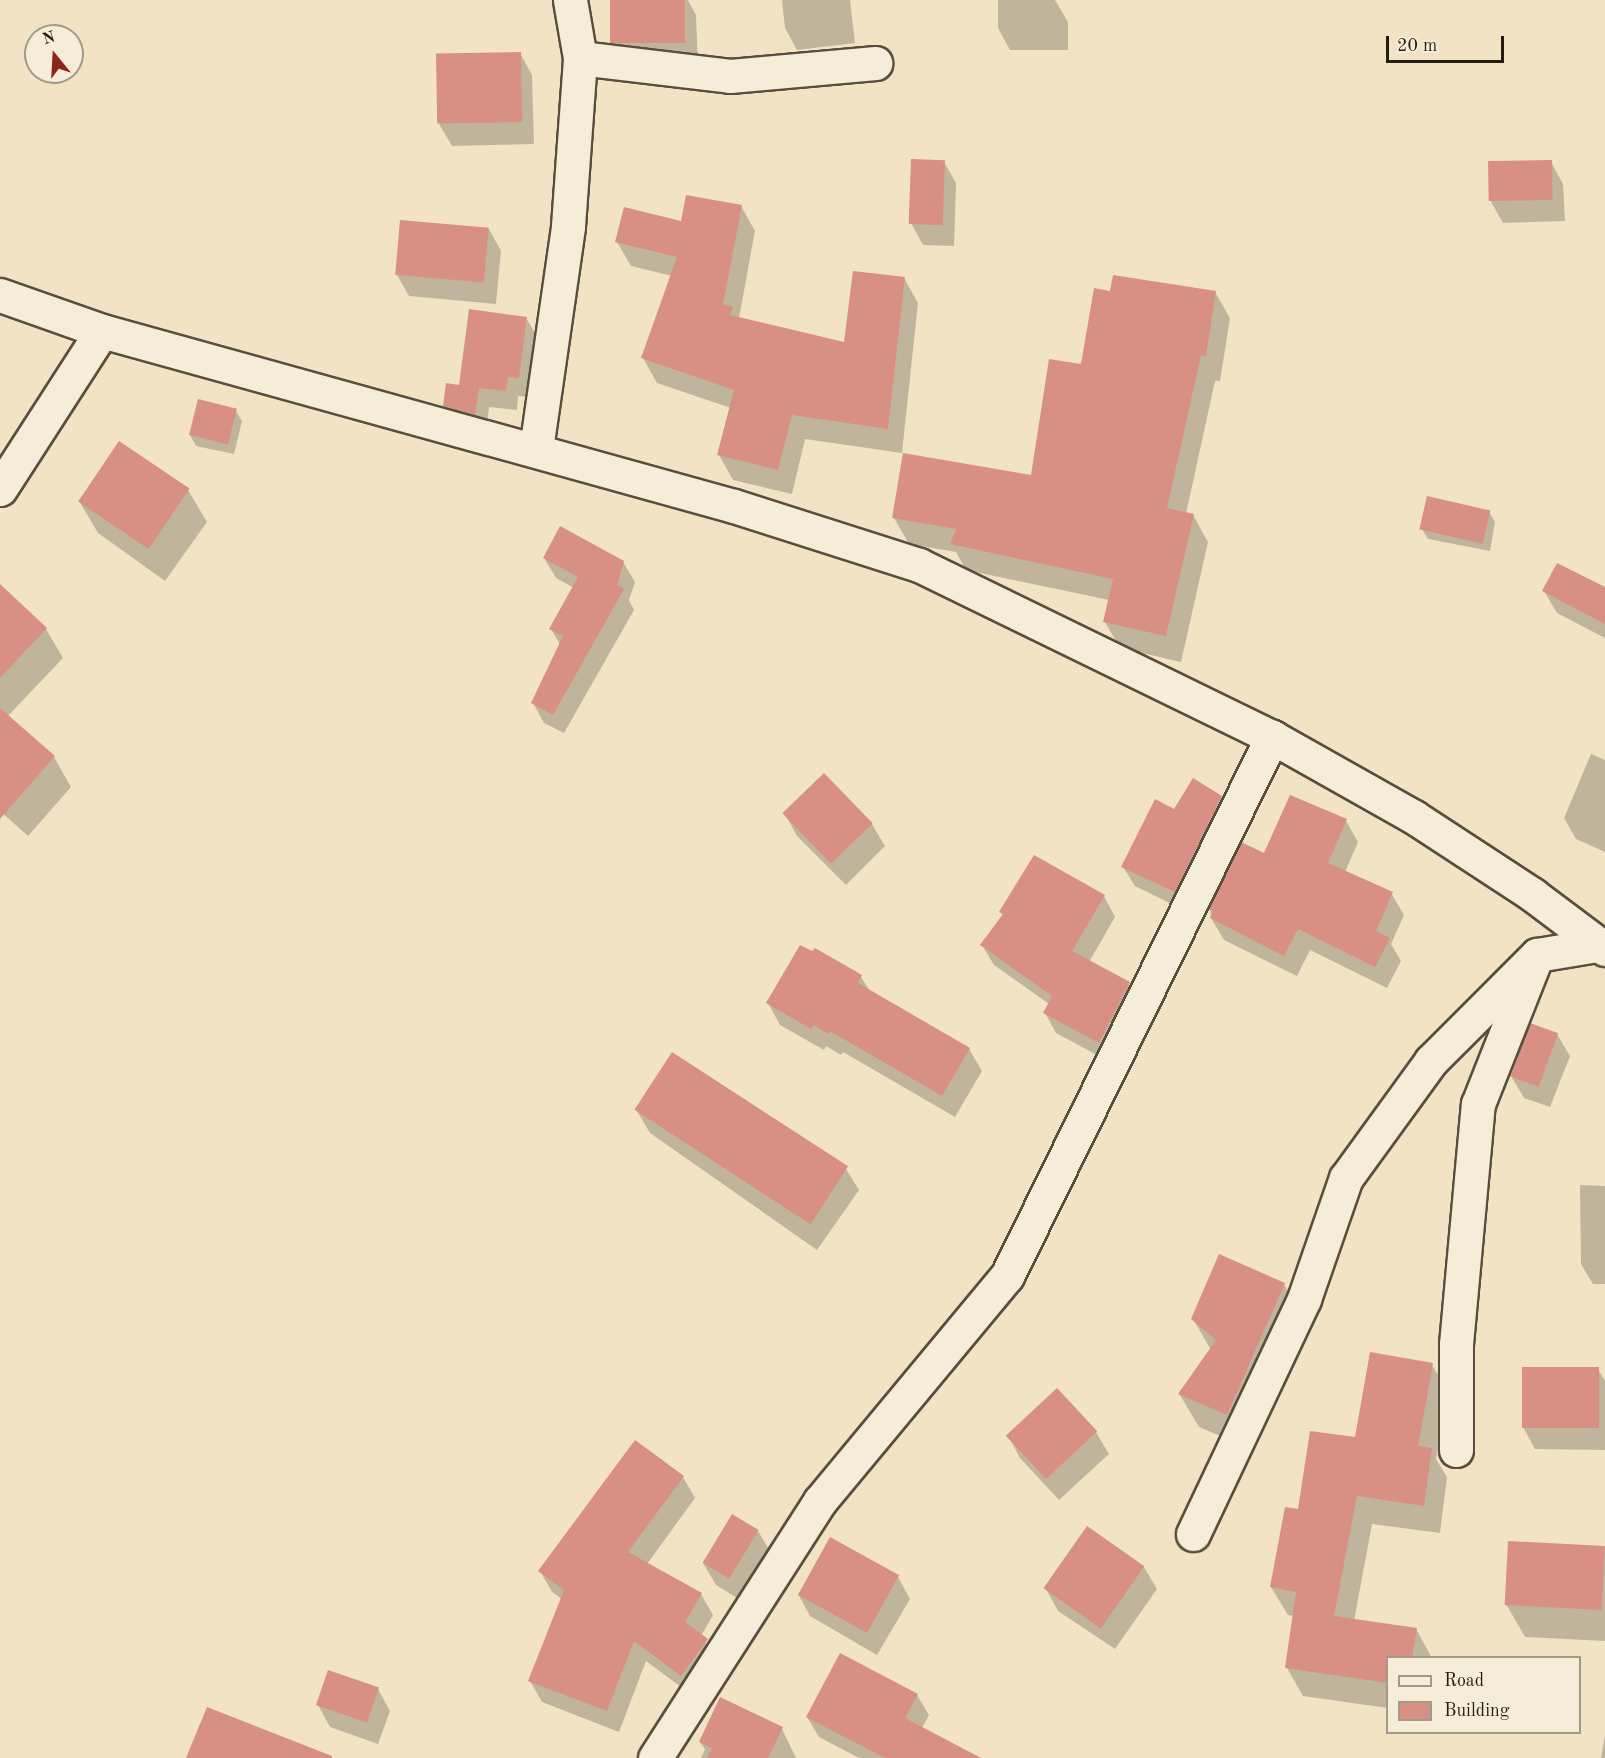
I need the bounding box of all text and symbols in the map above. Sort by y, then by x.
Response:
north arrow [24,24,84,84]
scale bar [1389,24,1508,62]
text: N [41,29,57,48]
text: 20 m [1397,37,1437,55]
legend [1386,1656,1581,1734]
text: Road [1444,1672,1484,1690]
text: Building [1444,1702,1509,1720]

